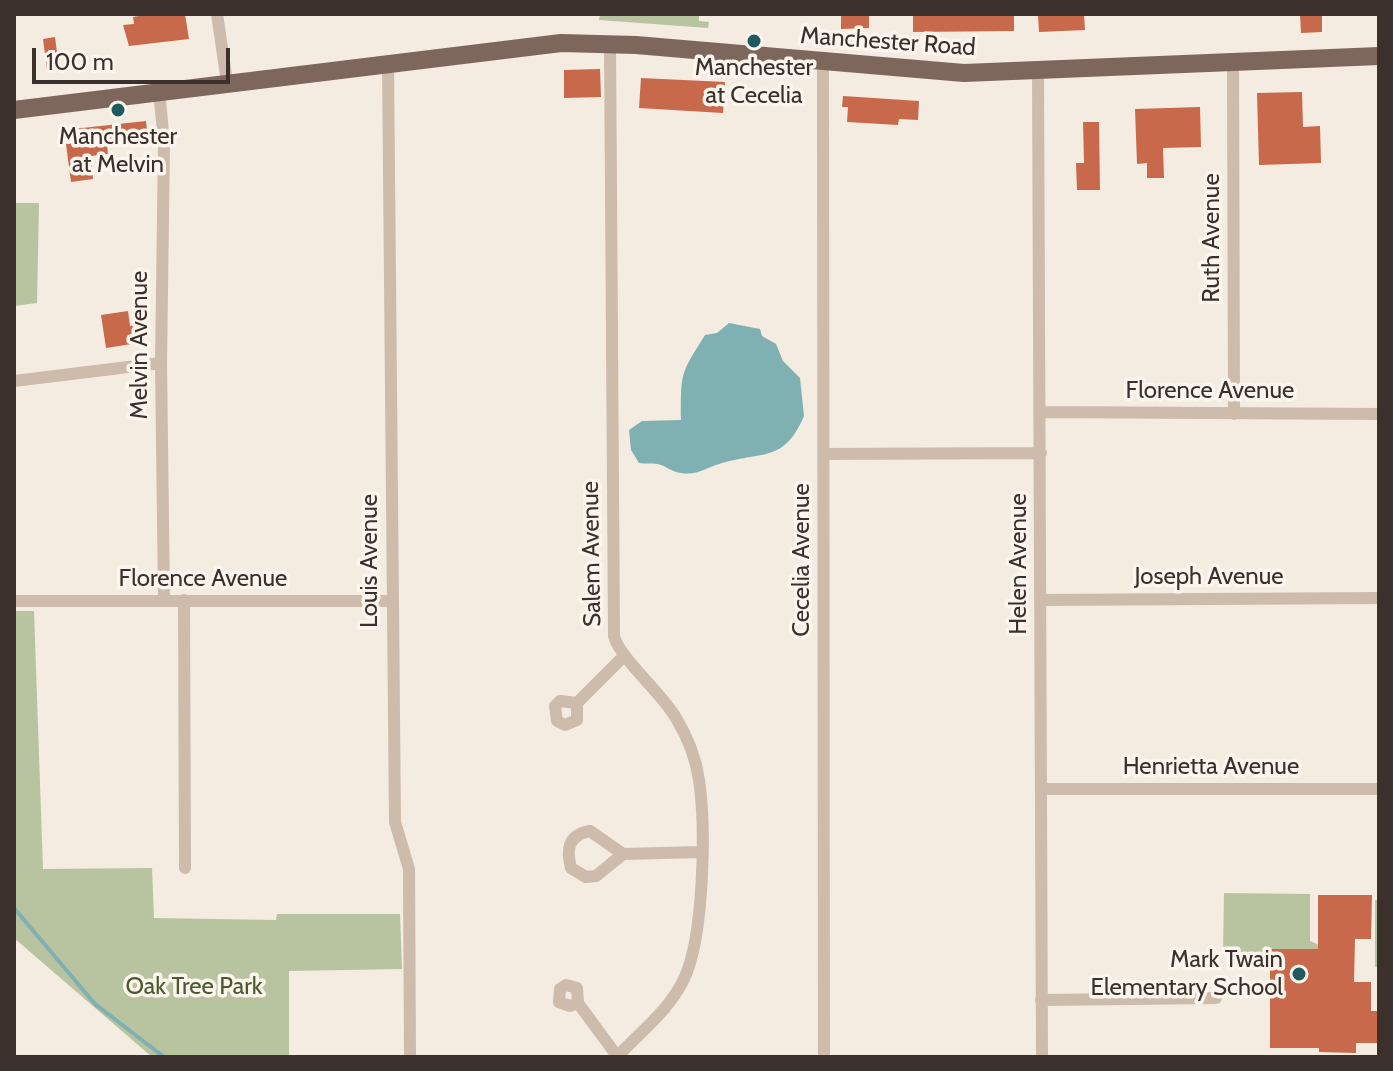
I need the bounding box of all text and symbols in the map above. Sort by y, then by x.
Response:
street label: Manchester Road [799,22,977,62]
scale bar [36,32,234,82]
marker: Manchester at Cecelia [745,32,763,50]
text: 100 m [46,47,114,76]
place label: Manchester at Cecelia [695,54,813,110]
marker: Manchester at Melvin [109,101,127,119]
place label: Manchester at Melvin [59,123,177,179]
street label: Ruth Avenue [1198,173,1226,303]
street label: Melvin Avenue [126,271,154,419]
street label: Florence Avenue [1126,377,1294,405]
street label: Salem Avenue [576,481,608,627]
street label: Cecelia Avenue [788,483,816,637]
street label: Helen Avenue [1005,493,1033,635]
street label: Louis Avenue [356,494,384,628]
street label: Joseph Avenue [1134,563,1284,591]
street label: Florence Avenue [119,565,287,593]
street label: Henrietta Avenue [1123,753,1299,781]
place label: Mark Twain Elementary School [1091,946,1283,1002]
marker: Mark Twain Elementary School [1290,965,1308,983]
park label: Oak Tree Park [125,973,263,1001]

